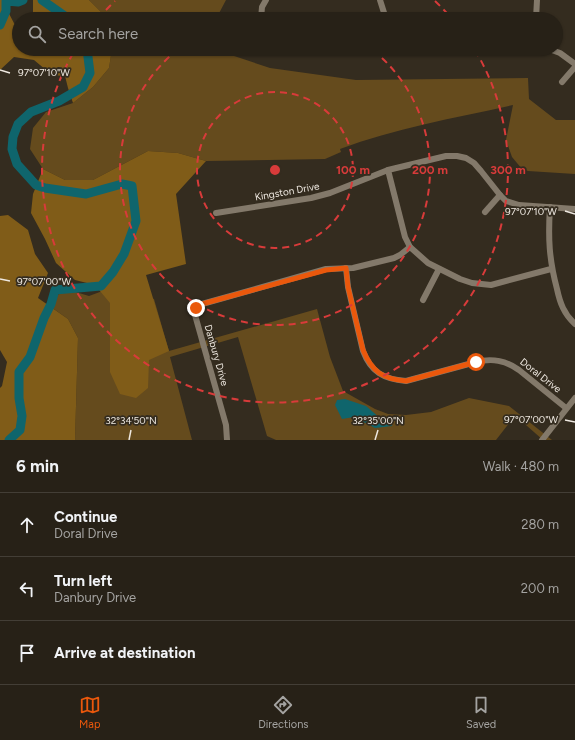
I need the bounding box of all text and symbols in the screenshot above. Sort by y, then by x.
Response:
search box [12,12,563,56]
icon: search [26,23,48,45]
text: Search here [58,25,138,43]
text: 97°07'10"W [18,66,70,79]
centre of rings [268,163,282,177]
text: 100 m [336,163,370,177]
text: 200 m [412,163,448,177]
text: 300 m [490,163,526,177]
street label: Kingston Drive [254,179,321,204]
text: 97°07'10"W [505,205,557,218]
text: 97°07'00"W [17,275,71,288]
route end [187,299,205,317]
street label: Danbury Drive [202,323,232,388]
route start [467,353,485,371]
street label: Doral Drive [517,355,564,396]
text: 97°07'00"W [504,413,558,426]
text: 32°34'50"N [105,414,157,427]
text: 32°35'00"N [352,414,404,427]
text: 6 min [16,456,59,476]
text: Walk · 480 m [483,459,559,474]
text: Continue [54,508,117,526]
icon: ahead [16,514,38,536]
text: 280 m [521,517,559,532]
text: Doral Drive [54,526,118,541]
text: Turn left [54,572,112,590]
icon: left [16,578,38,600]
text: 200 m [521,581,559,596]
text: Danbury Drive [54,590,136,605]
icon: arrive [16,642,38,664]
text: Arrive at destination [54,644,195,662]
tab: Map [79,694,101,731]
tab: Directions [258,694,308,731]
tab: Saved [466,694,496,731]

